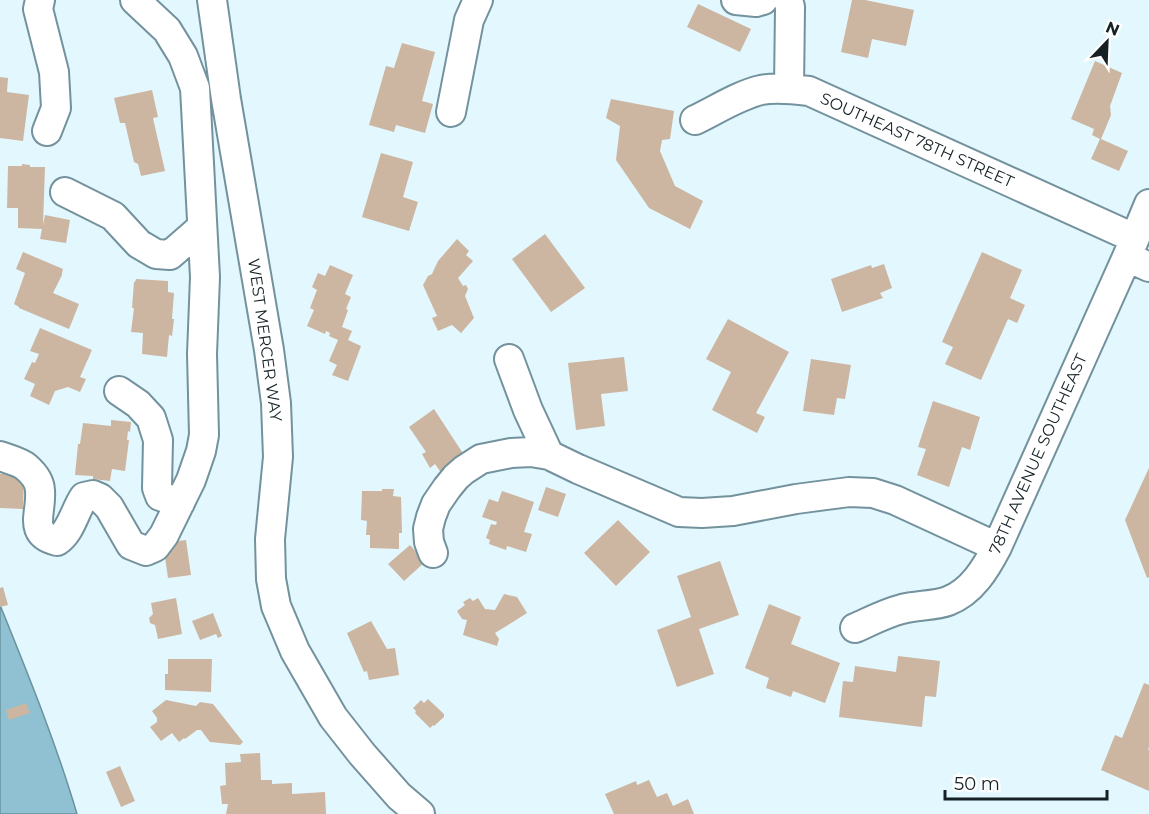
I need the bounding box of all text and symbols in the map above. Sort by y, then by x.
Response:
north arrow [1077,12,1137,72]
text: N [1103,17,1122,40]
street label: SOUTHEAST 78TH STREET [817,89,1017,192]
street label: WEST MERCER WAY [244,257,286,424]
street label: 78TH AVENUE SOUTHEAST [985,350,1091,557]
scale bar [945,763,1107,801]
text: 50 m [954,773,1000,795]

